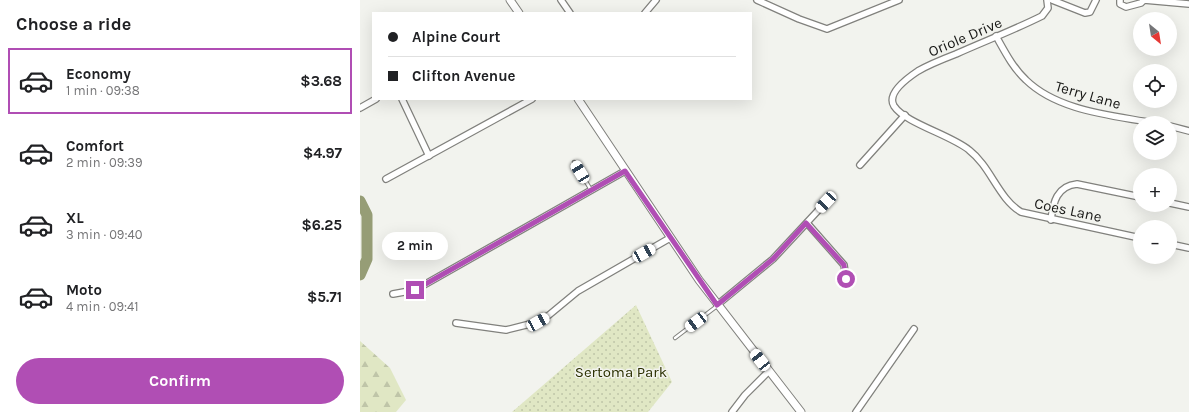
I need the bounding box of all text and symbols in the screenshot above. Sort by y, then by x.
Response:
north arrow [1133,12,1177,56]
map controls [1133,12,1177,264]
text: Choose a ride [16,13,131,35]
street label: Oriole Drive [925,13,1005,61]
text: Alpine Court [412,28,500,46]
icon: car [18,63,54,99]
button: locate [1133,64,1177,108]
text: Economy [66,65,131,83]
text: Clifton Avenue [412,67,516,85]
text: $3.68 [300,72,342,90]
street label: Terry Lane [1053,77,1123,113]
text: 1 min · 09:38 [66,83,140,98]
button: layers [1133,116,1177,160]
icon: car [18,135,54,171]
text: Comfort [66,137,124,155]
text: $4.97 [303,144,342,162]
text: 2 min · 09:39 [66,155,142,170]
car [569,159,591,185]
button: + [1133,168,1177,212]
car [813,189,839,215]
street label: Coes Lane [1033,194,1103,226]
icon: car [18,207,54,243]
text: XL [66,209,84,227]
text: $6.25 [302,216,342,234]
button: − [1133,220,1177,264]
text: 3 min · 09:40 [66,227,142,242]
callout: 2 min [382,232,448,260]
text: 2 min [397,238,433,253]
car [631,242,657,264]
route start [837,270,855,288]
icon: car [18,279,54,315]
text: Moto [66,281,102,299]
route end [406,281,424,299]
text: $5.71 [307,288,342,306]
text: 4 min · 09:41 [66,299,139,314]
car [683,310,709,334]
car [525,311,551,333]
car [748,347,772,373]
button: Confirm [16,358,344,404]
park label: Sertoma Park [575,363,667,381]

